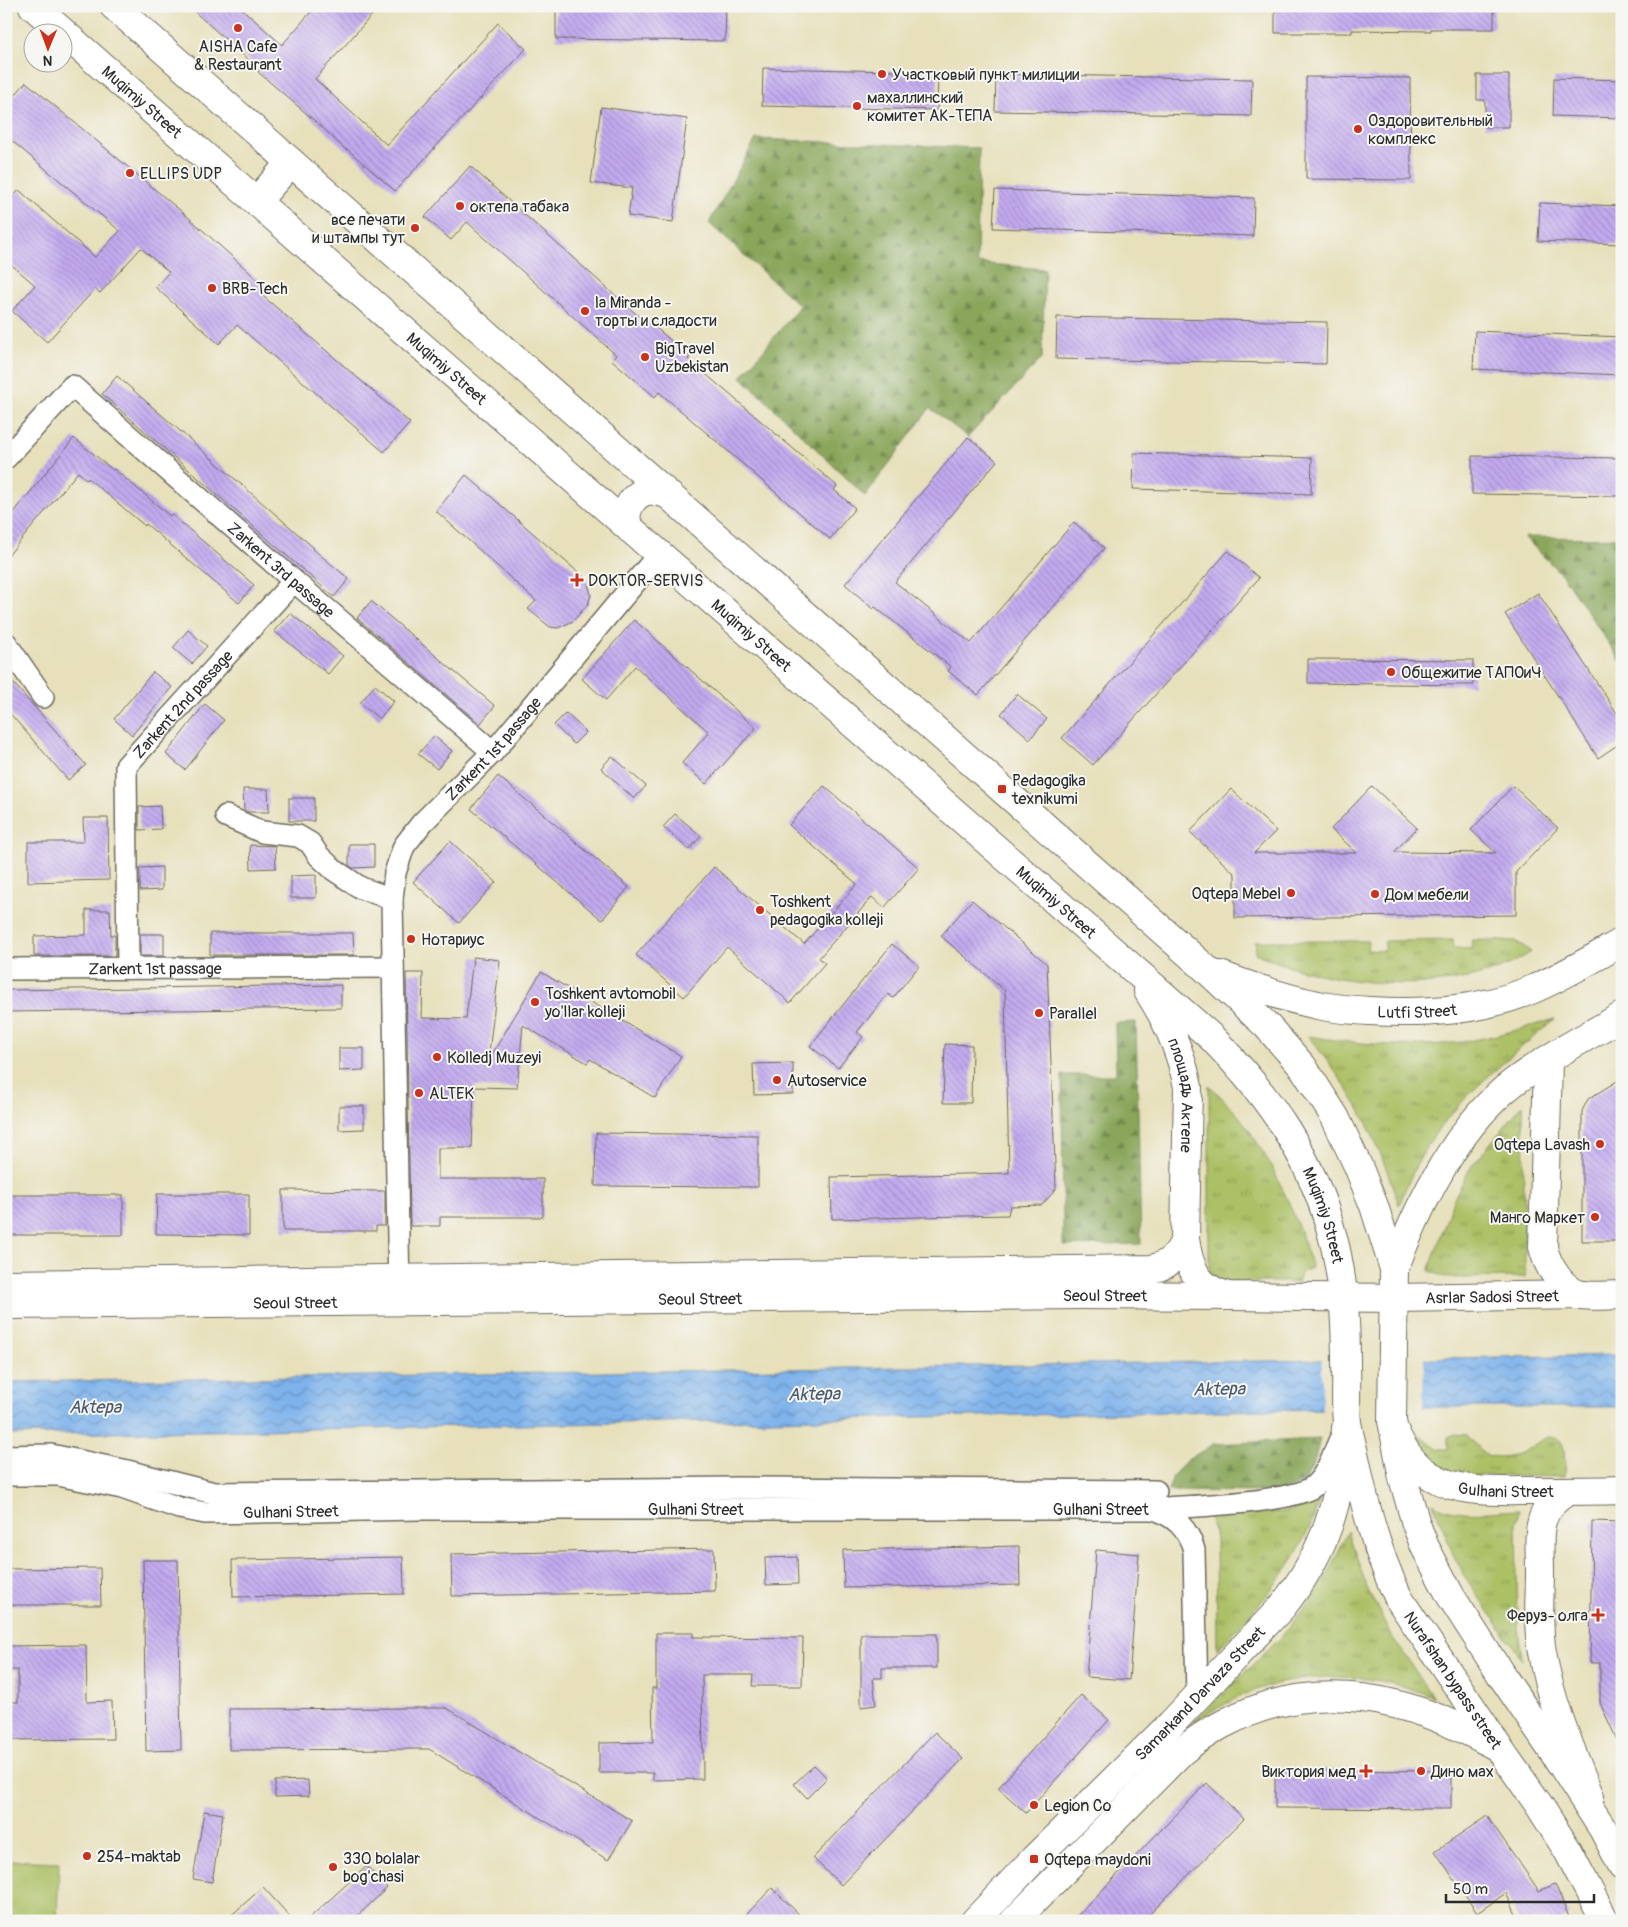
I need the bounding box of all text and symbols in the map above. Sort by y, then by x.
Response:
north arrow [22,22,72,72]
marker: AISHA Cafe & Restaurant [232,22,244,34]
place label: AISHA Cafe & Restaurant [194,37,282,75]
text: N [43,52,53,69]
street label: Muqimiy Street [97,62,186,143]
place label: Участковый пункт милиции [892,65,1079,85]
marker: Участковый пункт милиции [876,68,888,80]
place label: махаллинский комитет АК-ТЕПА [867,88,993,126]
marker: махаллинский комитет АК-ТЕПА [851,100,863,112]
place label: Оздоровительный комплекс [1368,111,1493,149]
marker: Оздоровительный комплекс [1352,123,1364,135]
place label: ELLIPS UDP [140,164,222,184]
marker: ELLIPS UDP [124,167,136,179]
place label: октепа табака [470,197,569,217]
marker: октепа табака [454,200,466,212]
place label: все печати и штампы тут [312,210,405,248]
marker: все печати и штампы тут [409,222,421,234]
place label: BRB-Tech [222,279,288,299]
marker: BRB-Tech [206,282,218,294]
place label: la Miranda - торты и сладости [595,293,717,331]
marker: la Miranda - торты и сладости [579,305,591,317]
street label: Muqimiy Street [402,328,491,410]
place label: BigTravel Uzbekistan [655,339,729,377]
marker: BigTravel Uzbekistan [639,351,651,363]
street label: Zarkent 3rd passage [223,518,338,622]
place label: DOKTOR-SERVIS [588,571,703,591]
marker: DOKTOR-SERVIS [570,573,584,587]
street label: Muqimiy Street [707,595,796,677]
street label: Zarkent 2nd passage [129,646,237,763]
place label: Общежитие ТАПОиЧ [1401,663,1541,683]
marker: Общежитие ТАПОиЧ [1385,666,1397,678]
street label: Zarkent 1st passage [441,693,546,805]
place label: Pedagogika texnikumi [1011,771,1086,809]
marker: Pedagogika texnikumi [996,783,1008,795]
street label: Muqimiy Street [1011,862,1101,943]
place label: Oqtepa Mebel [1192,884,1281,904]
place label: Дом мебели [1384,885,1468,905]
marker: Oqtepa Mebel [1285,887,1297,899]
marker: Дом мебели [1369,888,1381,900]
place label: Toshkent pedagogika kolleji [770,892,883,930]
marker: Toshkent pedagogika kolleji [754,904,766,916]
place label: Нотариус [421,930,485,950]
marker: Нотариус [405,933,417,945]
street label: Zarkent 1st passage [88,959,222,980]
place label: Toshkent avtomobil yo'llar kolleji [544,984,676,1022]
marker: Toshkent avtomobil yo'llar kolleji [529,996,541,1008]
street label: Lutfi Street [1377,1000,1459,1023]
place label: Parallel [1049,1004,1097,1024]
marker: Parallel [1033,1007,1045,1019]
street label: площадь Актепе [1163,1035,1198,1153]
place label: Kolledj Muzeyi [447,1048,541,1068]
marker: Kolledj Muzeyi [431,1051,443,1063]
place label: Autoservice [787,1071,867,1091]
marker: Autoservice [771,1074,783,1086]
place label: ALTEK [429,1084,474,1104]
marker: ALTEK [413,1087,425,1099]
place label: Oqtepa Lavash [1494,1135,1590,1155]
marker: Oqtepa Lavash [1594,1138,1606,1150]
street label: Muqimiy Street [1298,1164,1348,1266]
place label: Манго Маркет [1490,1208,1585,1228]
marker: Манго Маркет [1589,1211,1601,1223]
street label: Seoul Street [1063,1286,1148,1306]
street label: Asrlar Sadosi Street [1425,1286,1559,1309]
street label: Seoul Street [658,1289,743,1310]
street label: Seoul Street [253,1293,338,1314]
water label: Aktepa [1193,1378,1247,1401]
water label: Aktepa [788,1383,842,1406]
water label: Aktepa [69,1396,123,1419]
street label: Gulhani Street [1456,1478,1554,1502]
street label: Gulhani Street [648,1500,744,1520]
street label: Gulhani Street [1053,1500,1149,1520]
street label: Gulhani Street [243,1501,339,1523]
place label: Феруз- олга [1507,1606,1588,1626]
street label: Nurafshan bypass street [1399,1608,1506,1754]
marker: Феруз- олга [1592,1609,1604,1621]
street label: Samarkand Darvaza Street [1131,1622,1270,1765]
place label: Виктория мед [1261,1762,1356,1782]
place label: Дино мах [1430,1762,1494,1782]
marker: Виктория мед [1360,1765,1372,1777]
marker: Дино мах [1415,1765,1427,1777]
place label: Legion Co [1044,1796,1112,1816]
marker: Legion Co [1028,1799,1040,1811]
place label: 254-maktab [97,1847,181,1867]
place label: 330 bolalar bog'chasi [343,1849,420,1887]
marker: 254-maktab [81,1850,93,1862]
place label: Oqtepa maydoni [1044,1850,1151,1870]
marker: Oqtepa maydoni [1028,1853,1040,1865]
marker: 330 bolalar bog'chasi [327,1861,339,1873]
scale bar [1446,1872,1593,1904]
text: 50 m [1453,1880,1488,1899]

